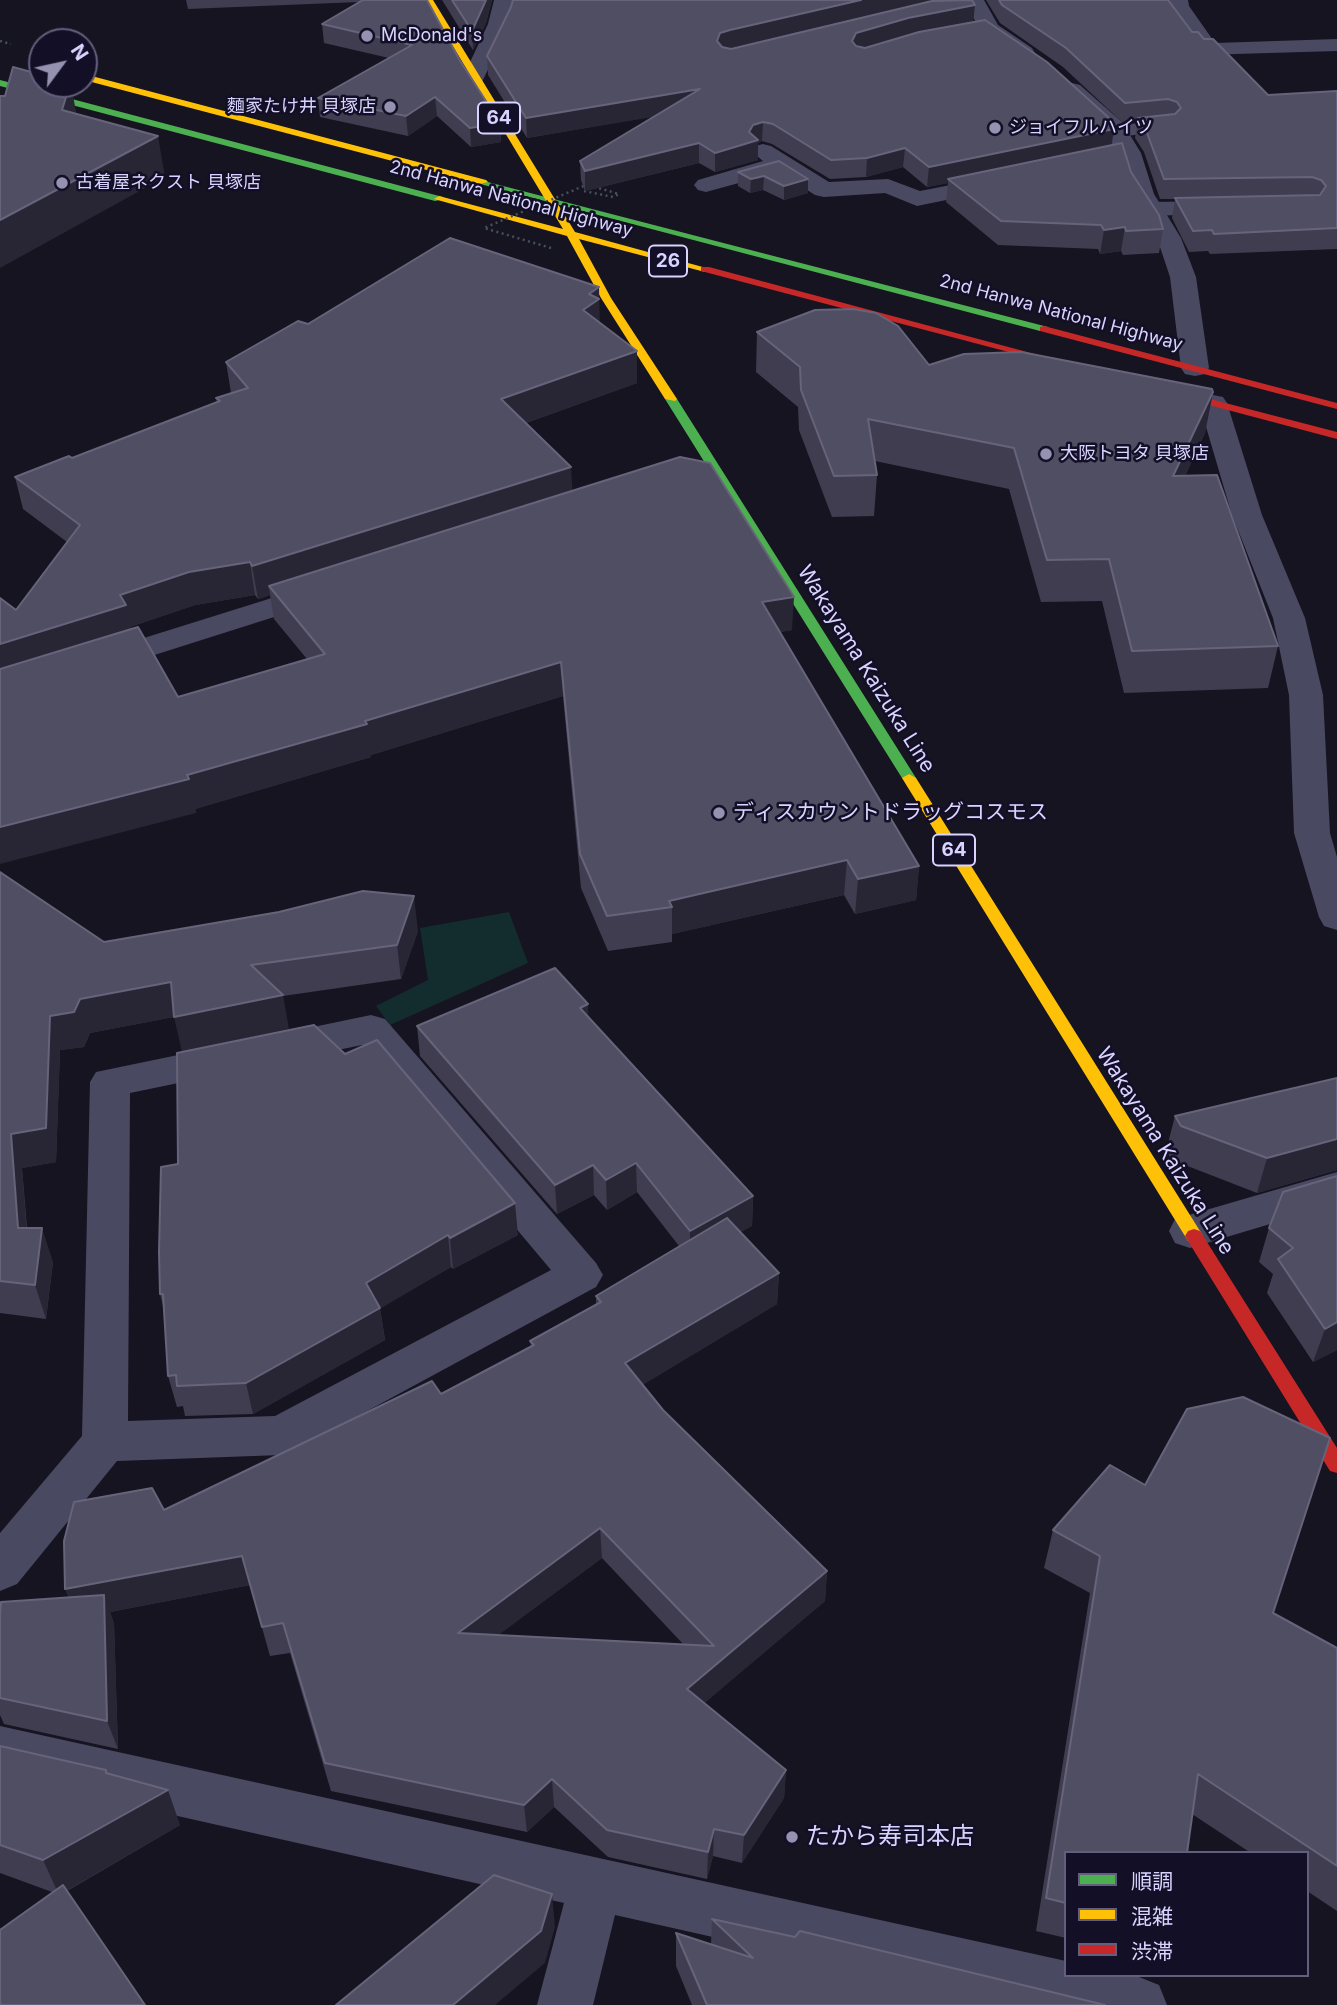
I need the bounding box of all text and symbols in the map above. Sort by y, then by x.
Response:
place label: McDonald's [381,25,482,47]
north arrow [28,28,98,98]
marker: McDonald's [359,28,375,44]
text: N [66,40,93,65]
place label: 麵家たけ井 貝塚店 [227,96,376,118]
marker: 麵家たけ井 貝塚店 [382,99,398,115]
road number: 64 [478,102,520,134]
place label: ジョイフルハイツ [1009,117,1153,139]
marker: ジョイフルハイツ [987,120,1003,136]
street label: 2nd Hanwa National Highway [387,156,635,242]
place label: 古着屋ネクスト 貝塚店 [76,172,261,194]
marker: 古着屋ネクスト 貝塚店 [54,175,70,191]
road number: 26 [649,246,687,276]
street label: 2nd Hanwa National Highway [937,270,1185,356]
place label: 大阪トヨタ 貝塚店 [1060,443,1209,465]
marker: 大阪トヨタ 貝塚店 [1038,446,1054,462]
street label: Wakayama Kaizuka Line [792,561,940,777]
place label: ディスカウントドラッグコスモス [733,800,1048,826]
marker: ディスカウントドラッグコスモス [711,805,727,821]
road number: 64 [933,834,975,866]
street label: Wakayama Kaizuka Line [1091,1043,1239,1259]
place label: たから寿司本店 [806,1823,974,1851]
marker: たから寿司本店 [784,1829,800,1845]
legend [1064,1851,1309,1977]
text: 順調 [1131,1869,1173,1894]
text: 混雑 [1131,1904,1173,1929]
text: 渋滞 [1131,1939,1173,1964]

